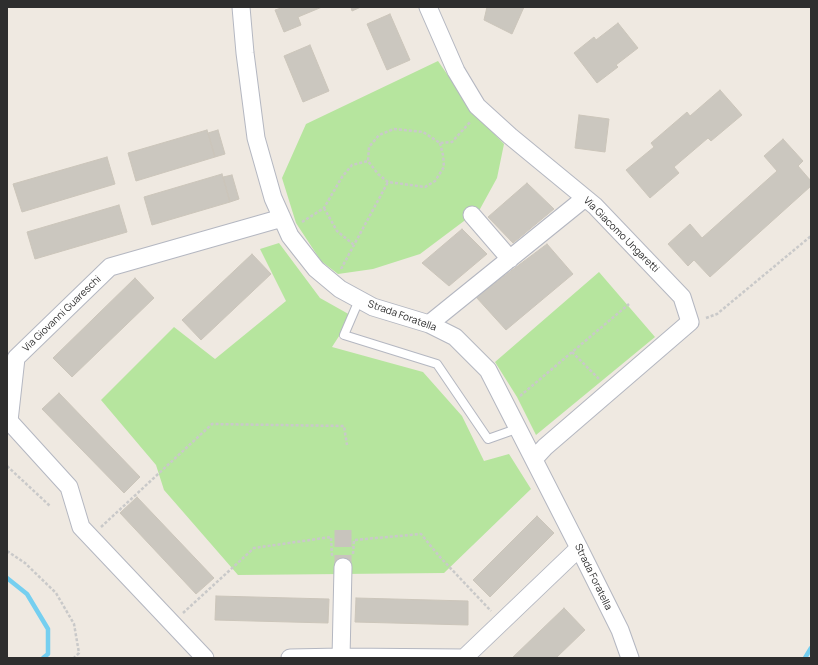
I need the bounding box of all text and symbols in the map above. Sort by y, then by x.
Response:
street label: Via Giacomo Ungaretti [581,195,661,275]
street label: Via Giovanni Guareschi [20,273,104,355]
street label: Strada Foratella [366,298,438,334]
street label: Strada Foratella [572,542,614,612]

